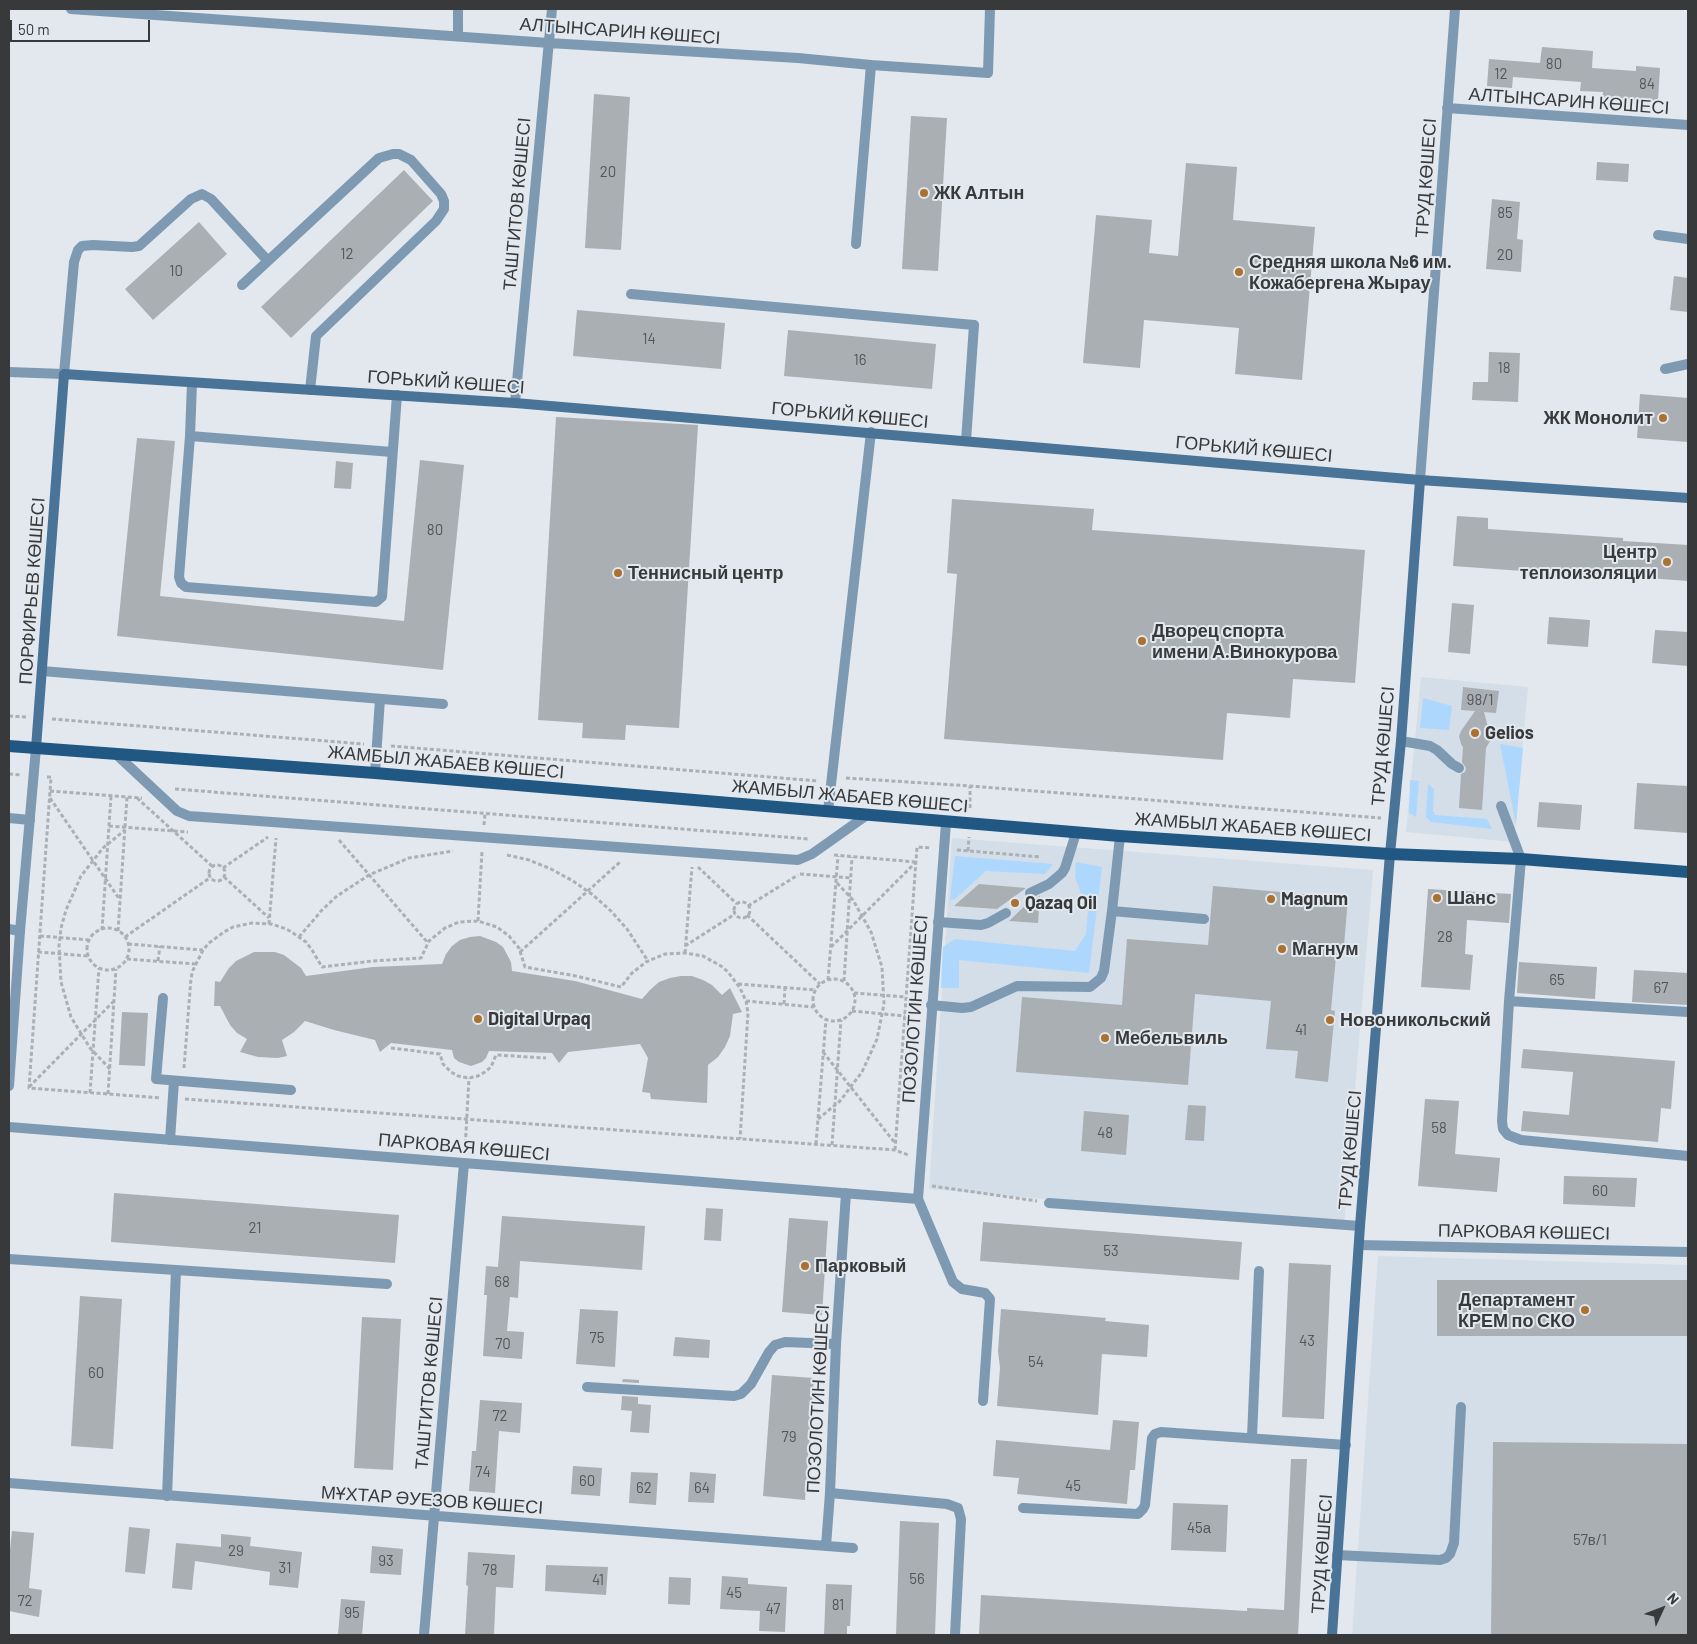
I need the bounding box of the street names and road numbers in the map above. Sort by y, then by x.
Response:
street label: АЛТЫНСАРИН КӨШЕСІ [519,13,721,49]
street label: АЛТЫНСАРИН КӨШЕСІ [1468,83,1670,119]
street label: ТАШТИТОВ КӨШЕСІ [499,117,535,291]
street label: ТРУД КӨШЕСІ [1411,117,1441,239]
street label: ГОРЬКИЙ КӨШЕСІ [367,366,525,398]
street label: ГОРЬКИЙ КӨШЕСІ [771,397,929,433]
street label: ГОРЬКИЙ КӨШЕСІ [1175,431,1333,467]
street label: ПОРФИРЬЕВ КӨШЕСІ [15,497,49,685]
street label: ТРУД КӨШЕСІ [1367,685,1399,807]
street label: ЖАМБЫЛ ЖАБАЕВ КӨШЕСІ [327,741,565,783]
street label: ЖАМБЫЛ ЖАБАЕВ КӨШЕСІ [731,775,969,817]
street label: ЖАМБЫЛ ЖАБАЕВ КӨШЕСІ [1134,808,1372,846]
street label: ПОЗОЛОТИН КӨШЕСІ [898,914,932,1104]
street label: ТРУД КӨШЕСІ [1334,1089,1366,1211]
street label: ПАРКОВАЯ КӨШЕСІ [377,1129,551,1165]
street label: ПАРКОВАЯ КӨШЕСІ [1438,1220,1610,1244]
street label: ТАШТИТОВ КӨШЕСІ [411,1296,447,1470]
street label: ПОЗОЛОТИН КӨШЕСІ [802,1304,834,1494]
street label: МҰХТАР ӘУЕЗОВ КӨШЕСІ [320,1481,544,1519]
street label: ТРУД КӨШЕСІ [1307,1493,1337,1615]

